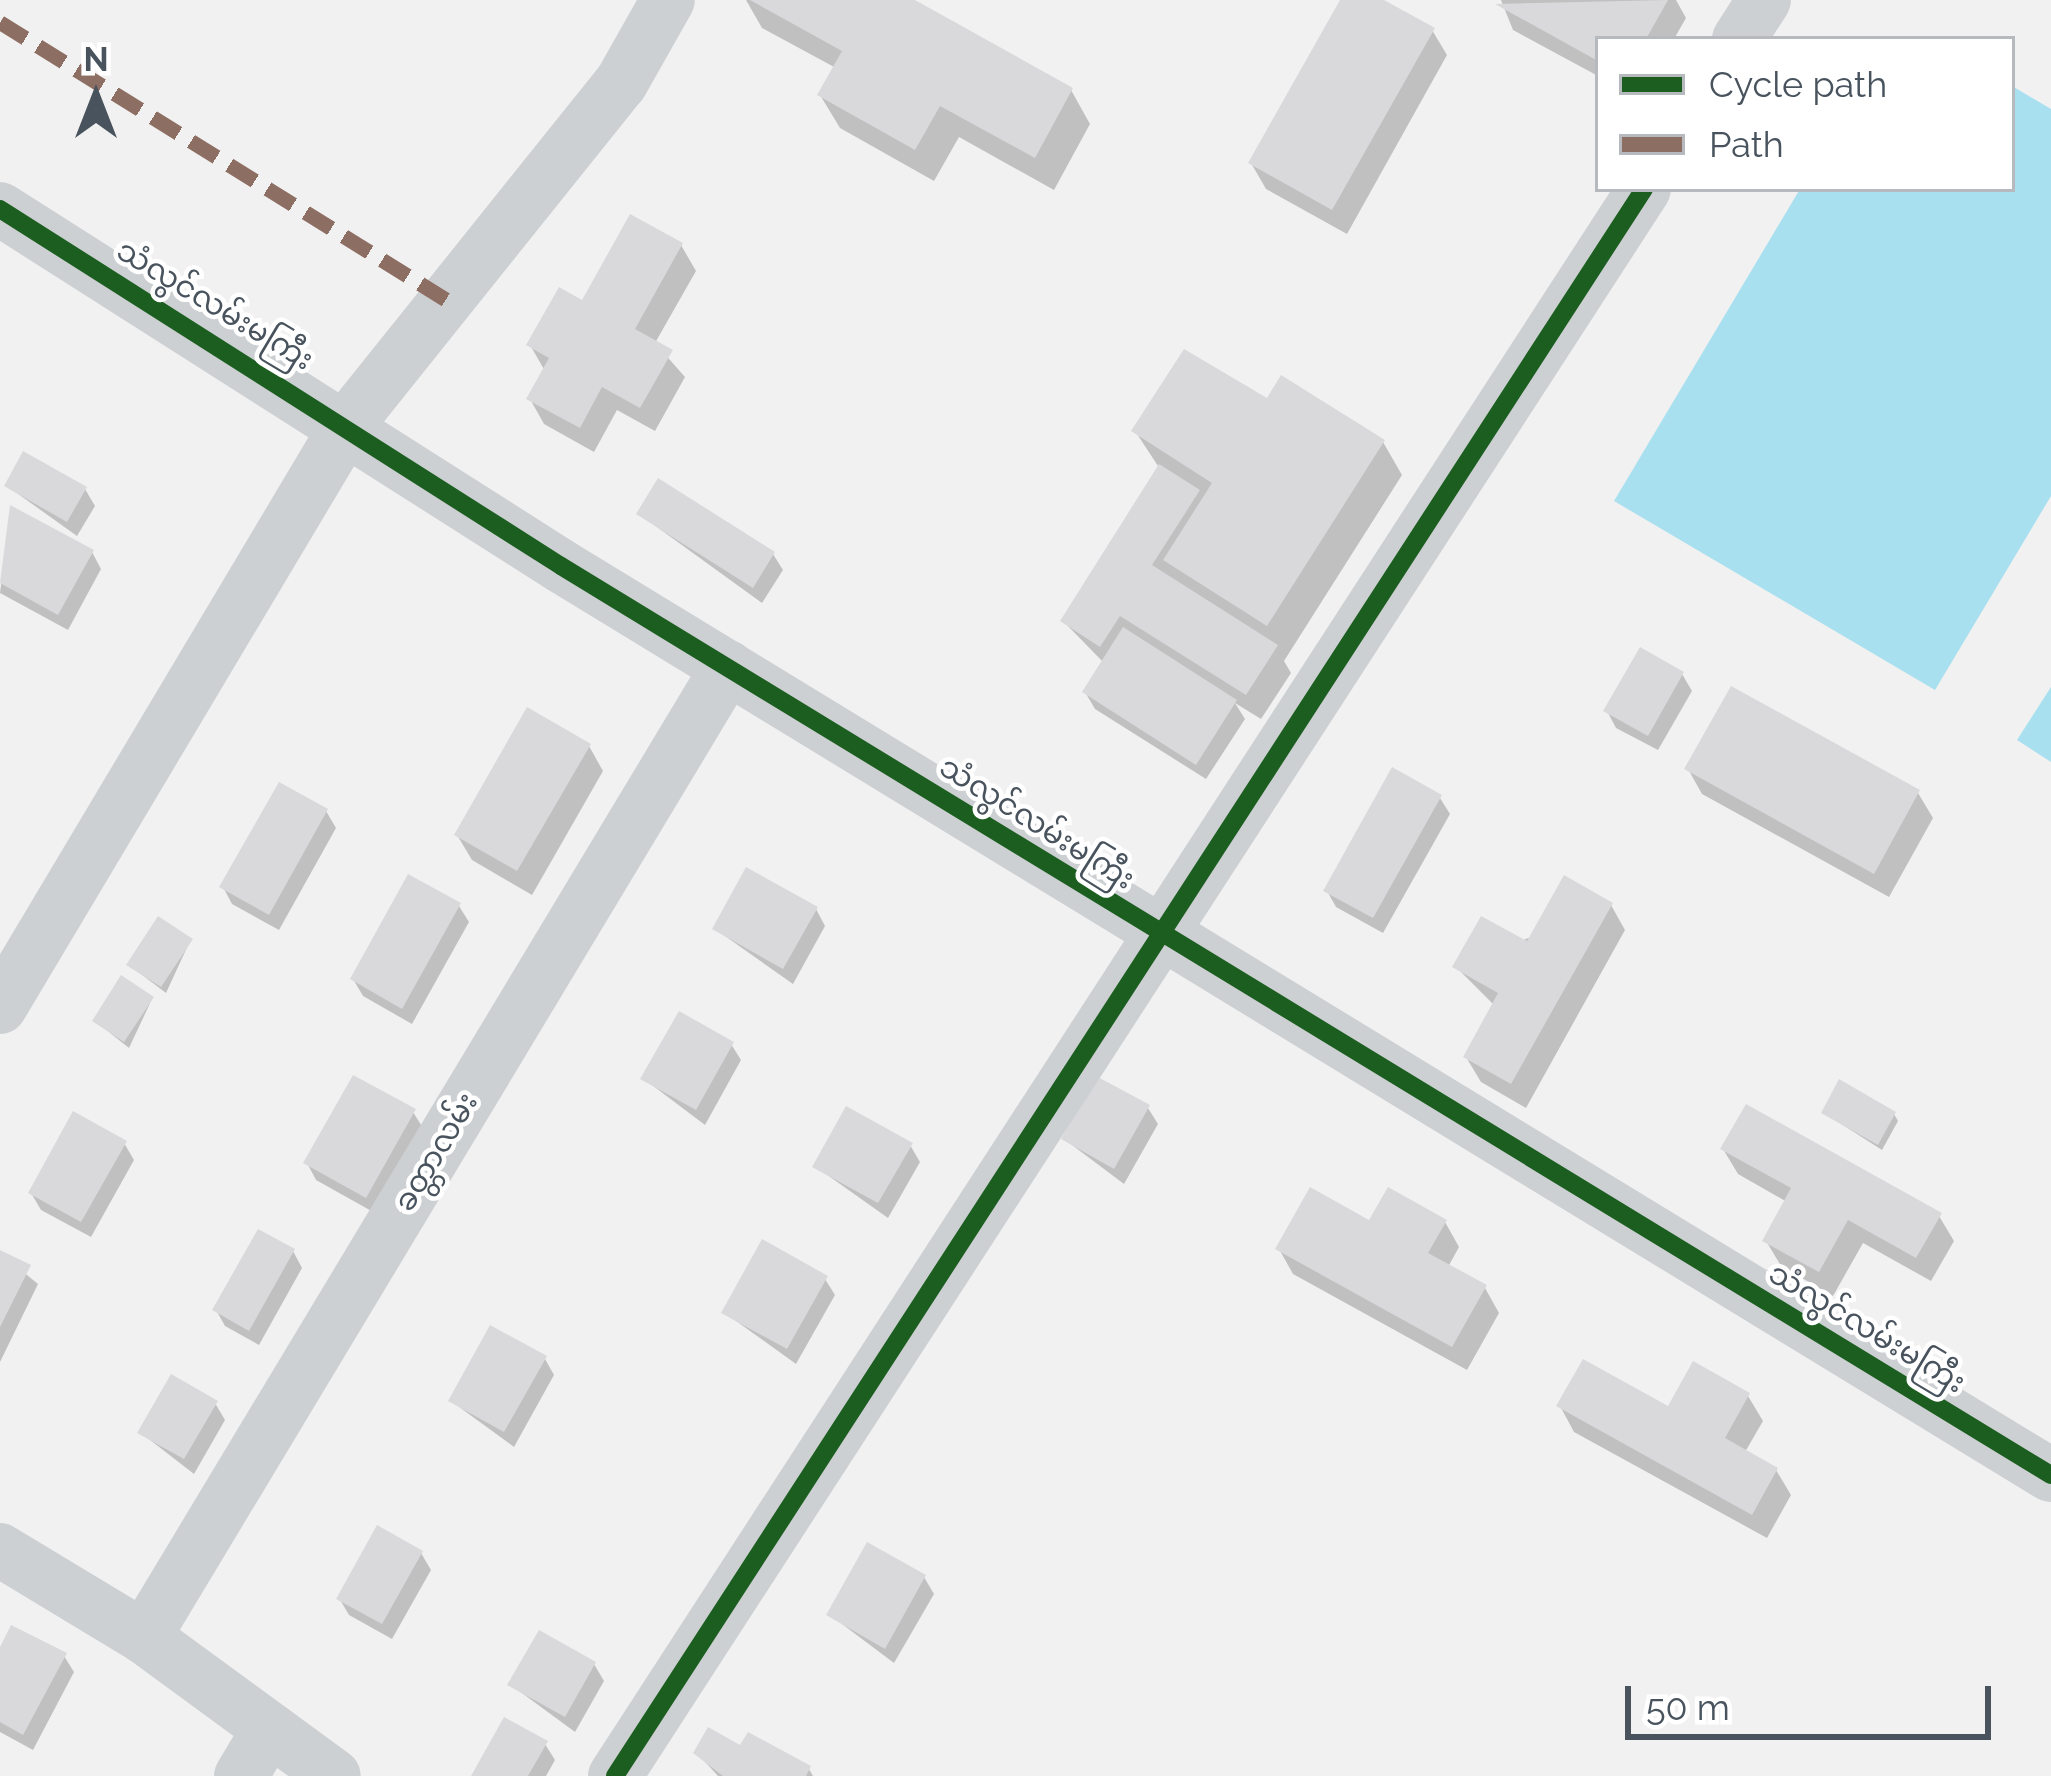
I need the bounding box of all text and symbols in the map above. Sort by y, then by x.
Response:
north arrow [36,36,156,156]
legend [1595,36,2015,192]
text: N [83,40,109,79]
text: Cycle path [1709,63,1887,105]
text: Path [1709,123,1784,165]
street label: သံလွင်လမ်းမကြီး [110,232,320,378]
street label: သံလွင်လမ်းမကြီး [933,749,1141,897]
street label: ခတ္တာလမ်း [387,1086,485,1218]
street label: သံလွင်လမ်းမကြီး [1762,1255,1972,1401]
scale bar [1631,1662,1997,1736]
text: 50 m [1646,1686,1730,1728]

